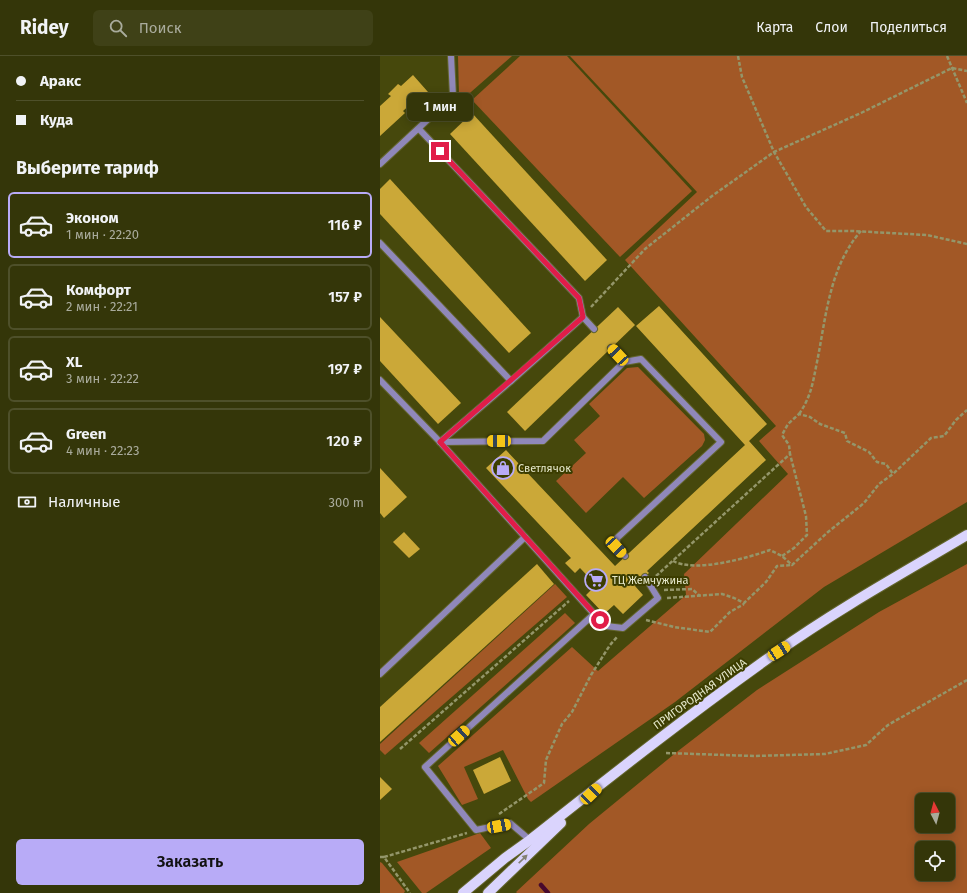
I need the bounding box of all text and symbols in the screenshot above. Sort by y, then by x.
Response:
search box [93,10,373,46]
text: Ridey [20,16,69,39]
icon: search [107,17,129,39]
text: Поиск [139,19,182,37]
text: Карта [756,19,793,36]
text: Слои [815,19,848,36]
text: Поделиться [870,19,947,36]
text: Аракс [40,72,81,90]
callout: 1 мин [407,93,473,121]
text: 1 мин [423,99,457,114]
text: Куда [40,111,73,129]
route end [431,142,449,160]
text: Выберите тариф [16,157,159,179]
icon: car [18,207,54,243]
text: Эконом [66,209,119,227]
text: 116 ₽ [328,216,362,234]
text: 1 мин · 22:20 [66,227,139,242]
icon: car [18,279,54,315]
text: Комфорт [66,281,131,299]
text: 157 ₽ [328,288,362,306]
text: 2 мин · 22:21 [66,299,138,314]
car [605,342,631,368]
icon: car [18,351,54,387]
text: XL [66,353,82,371]
text: 197 ₽ [328,360,362,378]
text: 3 мин · 22:22 [66,371,139,386]
icon: car [18,423,54,459]
text: Green [66,425,106,443]
text: 120 ₽ [326,432,362,450]
car [487,435,511,447]
text: 4 мин · 22:23 [66,443,139,458]
shop icon: Светлячок [490,455,516,481]
place label: Светлячок [518,462,571,475]
icon: cash [16,491,38,513]
text: Наличные [48,493,120,511]
text: 300 m [328,495,364,510]
car [603,534,629,560]
supermarket icon: ТЦ Жемчужина [583,567,609,593]
place label: ТЦ Жемчужина [612,574,689,587]
route start [591,611,609,629]
car [766,639,792,663]
street label: ПРИГОРОДНАЯ УЛИЦА [651,655,750,732]
car [446,724,472,748]
car [578,781,604,807]
north arrow [915,793,955,833]
map controls [915,793,955,881]
car [486,818,512,834]
button: Заказать [16,839,364,885]
button: locate [915,841,955,881]
one-way arrow [518,854,528,864]

